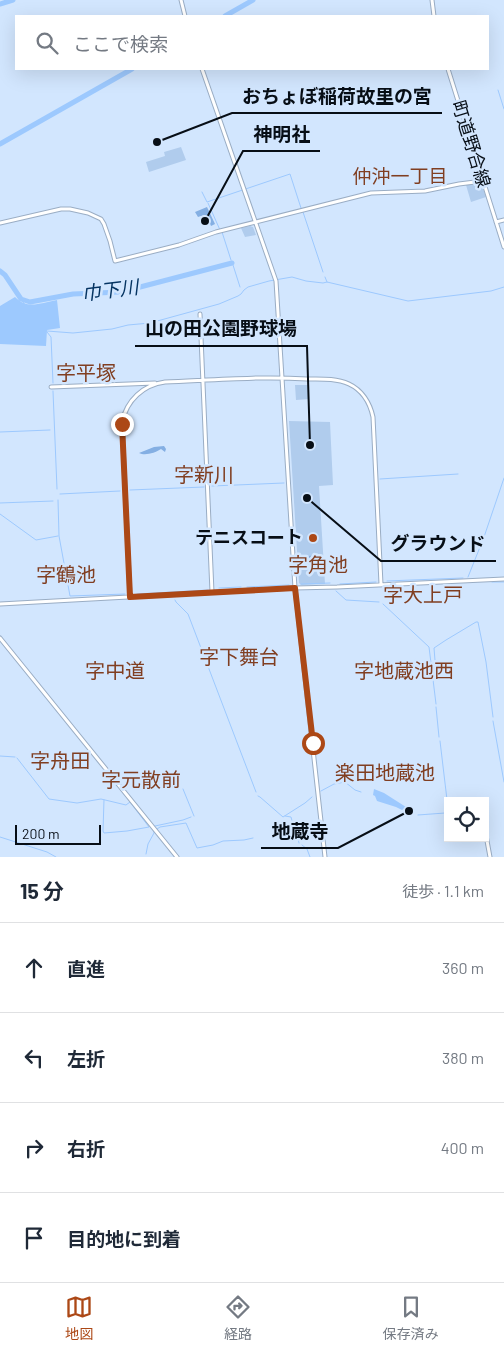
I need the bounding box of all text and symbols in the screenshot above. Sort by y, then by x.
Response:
search box [15,15,489,70]
icon: search [33,29,61,57]
text: ここで検索 [73,32,168,55]
callout: おちょぼ稲荷故里の宮 [232,79,442,113]
text: おちょぼ稲荷故里の宮 [242,84,432,107]
street label: 町道野合線 [448,97,496,190]
callout: 神明社 [243,117,320,151]
text: 神明社 [253,122,311,145]
district label: 仲沖一丁目 [352,164,448,187]
water label: 巾下川 [80,274,142,304]
callout: 山の田公園野球場 [135,312,307,346]
text: 山の田公園野球場 [145,316,297,339]
district label: 字平塚 [56,360,116,384]
route end [111,413,134,436]
district label: 字新川 [174,462,234,486]
place label: テニスコート [195,526,303,548]
callout: グラウンド [381,527,496,561]
text: グラウンド [390,531,486,554]
marker: テニスコート [307,532,319,544]
district label: 字角池 [288,552,348,576]
district label: 字鶴池 [36,562,96,586]
district label: 字大上戸 [383,582,463,606]
district label: 字下舞台 [199,644,279,668]
district label: 字中道 [85,658,145,682]
district label: 字地蔵池西 [354,658,454,682]
route start [302,732,325,755]
district label: 字舟田 [30,748,90,772]
district label: 楽田地蔵池 [335,760,435,784]
district label: 字元散前 [101,767,181,791]
map controls [444,797,489,842]
button: locate [444,797,489,842]
callout: 地蔵寺 [261,814,338,848]
text: 地蔵寺 [271,819,329,842]
scale bar [15,822,101,845]
text: 200 m [22,825,60,842]
text: 15 分 [20,878,64,903]
text: 徒歩 · 1.1 km [402,881,484,900]
icon: ahead [20,954,48,982]
text: 直進 [67,957,105,980]
text: 360 m [442,958,484,977]
icon: left [20,1044,48,1072]
text: 左折 [67,1047,105,1070]
text: 380 m [442,1048,484,1067]
icon: right [20,1134,48,1162]
text: 右折 [67,1137,105,1160]
text: 400 m [441,1138,484,1157]
icon: arrive [20,1224,48,1252]
text: 目的地に到着 [67,1227,181,1250]
tab: 地図 [65,1293,93,1343]
tab: 経路 [224,1293,252,1343]
tab: 保存済み [383,1293,439,1343]

